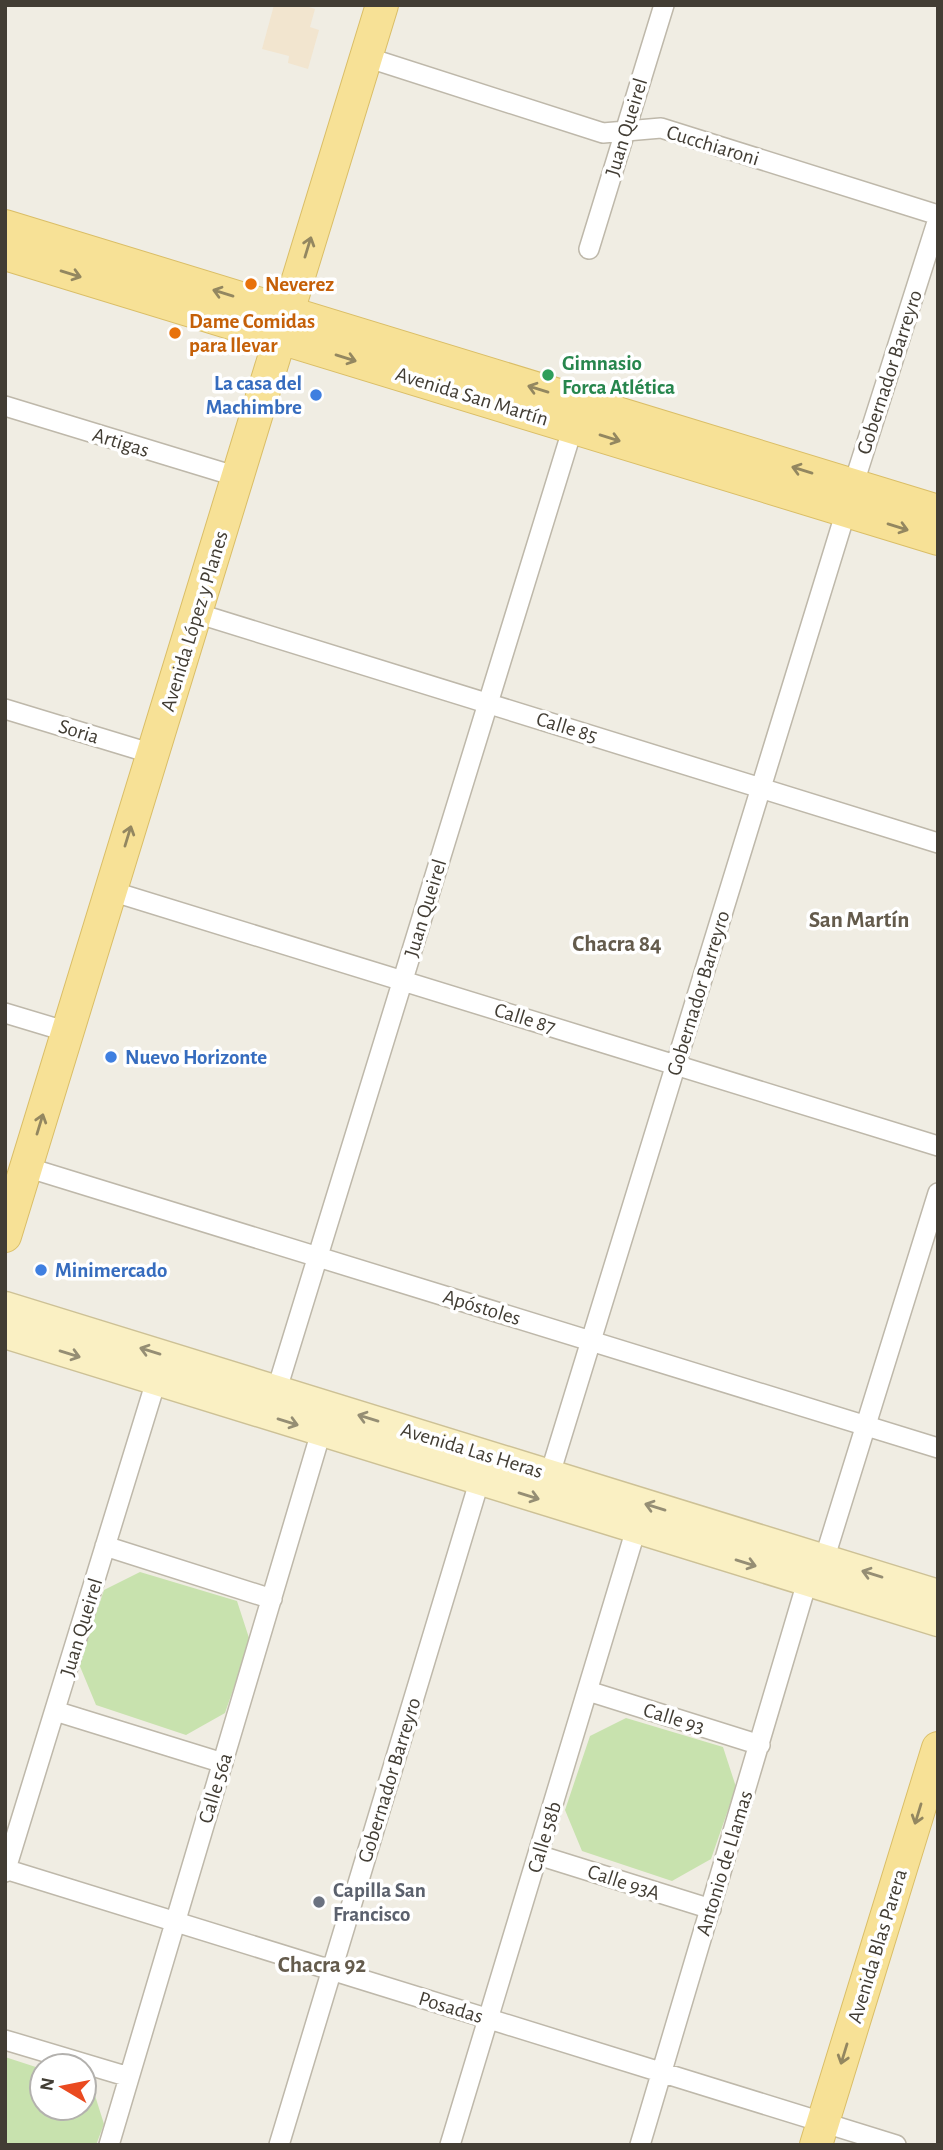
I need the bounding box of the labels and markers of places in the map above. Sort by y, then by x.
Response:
place label: Neverez [265,274,334,295]
marker: Neverez [243,276,259,292]
place label: Dame Comidas para llevar [189,311,315,356]
marker: Dame Comidas para llevar [167,325,183,341]
place label: Gimnasio Forca Atlética [562,353,675,398]
marker: Gimnasio Forca Atlética [540,367,556,383]
place label: La casa del Machimbre [206,373,302,418]
marker: La casa del Machimbre [308,387,324,403]
place label: Nuevo Horizonte [125,1047,267,1068]
marker: Nuevo Horizonte [103,1049,119,1065]
place label: Minimercado [55,1260,167,1281]
marker: Minimercado [33,1262,49,1278]
place label: Capilla San Francisco [333,1880,426,1925]
marker: Capilla San Francisco [311,1894,327,1910]

